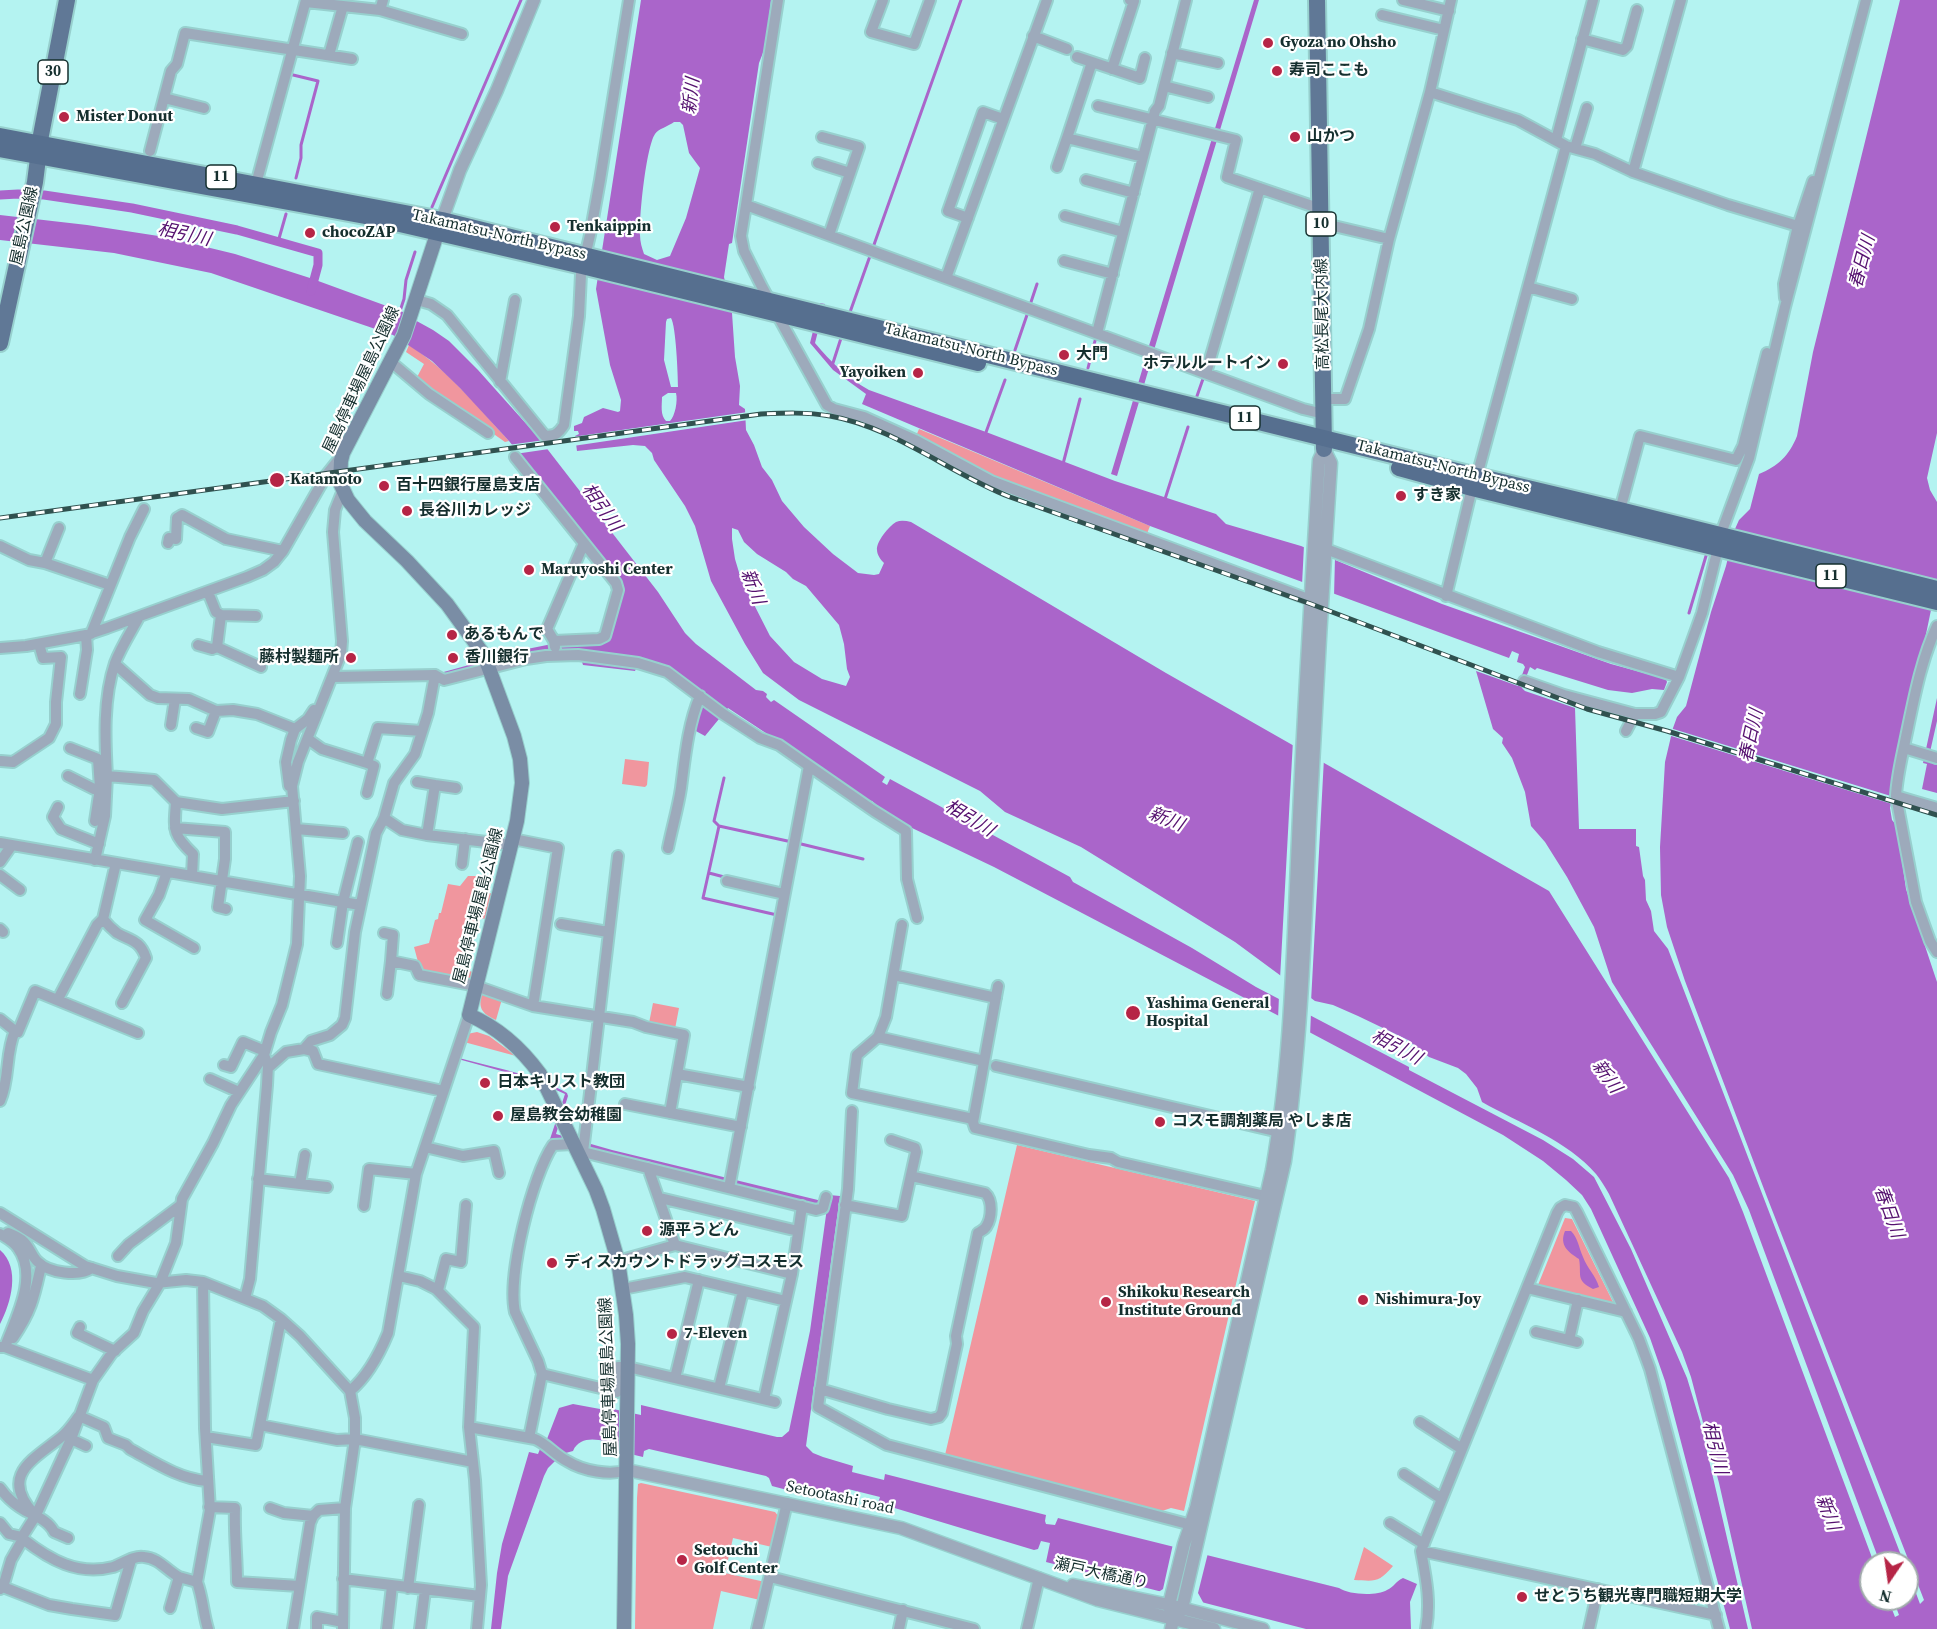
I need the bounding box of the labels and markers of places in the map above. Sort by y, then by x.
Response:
place label: Gyoza no Ohsho [1280,33,1396,53]
marker: Gyoza no Ohsho [1261,36,1275,50]
place label: 寿司ここも [1289,61,1369,81]
marker: 寿司ここも [1270,64,1284,78]
place label: Mister Donut [76,107,173,127]
marker: Mister Donut [57,110,71,124]
place label: 山かつ [1307,127,1355,147]
marker: 山かつ [1288,130,1302,144]
place label: Tenkaippin [567,217,651,237]
marker: Tenkaippin [548,220,562,234]
place label: chocoZAP [322,223,395,243]
marker: chocoZAP [303,226,317,240]
place label: 大門 [1076,345,1108,365]
marker: 大門 [1057,348,1071,362]
place label: ホテルルートイン [1143,354,1271,374]
marker: ホテルルートイン [1276,357,1290,371]
place label: Yayoiken [839,363,906,383]
marker: Yayoiken [911,366,925,380]
place label: Katamoto [290,470,362,490]
marker: Katamoto [268,471,286,489]
place label: 百十四銀行屋島支店 [396,476,540,496]
marker: 百十四銀行屋島支店 [377,479,391,493]
place label: すき家 [1413,486,1461,506]
marker: すき家 [1394,489,1408,503]
place label: 長谷川カレッジ [419,501,531,521]
marker: 長谷川カレッジ [400,504,414,518]
place label: Maruyoshi Center [541,560,673,580]
marker: Maruyoshi Center [522,563,536,577]
place label: あるもんで [464,625,544,645]
marker: あるもんで [445,628,459,642]
place label: 藤村製麺所 [259,648,339,668]
place label: 香川銀行 [465,648,529,668]
marker: 藤村製麺所 [344,651,358,665]
marker: 香川銀行 [446,651,460,665]
place label: Yashima General Hospital [1146,994,1270,1032]
marker: Yashima General Hospital [1124,1004,1142,1022]
place label: 日本キリスト教団 [497,1073,625,1093]
marker: 日本キリスト教団 [478,1076,492,1090]
place label: 屋島教会幼稚園 [510,1106,622,1126]
marker: 屋島教会幼稚園 [491,1109,505,1123]
place label: コスモ調剤薬局 やしま店 [1172,1112,1351,1132]
marker: コスモ調剤薬局 やしま店 [1153,1115,1167,1129]
place label: 源平うどん [659,1221,739,1241]
marker: 源平うどん [640,1224,654,1238]
place label: ディスカウントドラッグコスモス [564,1253,804,1273]
marker: ディスカウントドラッグコスモス [545,1256,559,1270]
place label: Shikoku Research Institute Ground [1118,1283,1250,1321]
place label: Nishimura-Joy [1375,1290,1481,1310]
marker: Nishimura-Joy [1356,1293,1370,1307]
marker: Shikoku Research Institute Ground [1099,1295,1113,1309]
place label: 7-Eleven [684,1324,747,1344]
marker: 7-Eleven [665,1327,679,1341]
place label: Setouchi Golf Center [694,1541,778,1579]
marker: Setouchi Golf Center [675,1553,689,1567]
place label: せとうち観光専門職短期大学 [1534,1587,1742,1607]
marker: せとうち観光専門職短期大学 [1515,1590,1529,1604]

